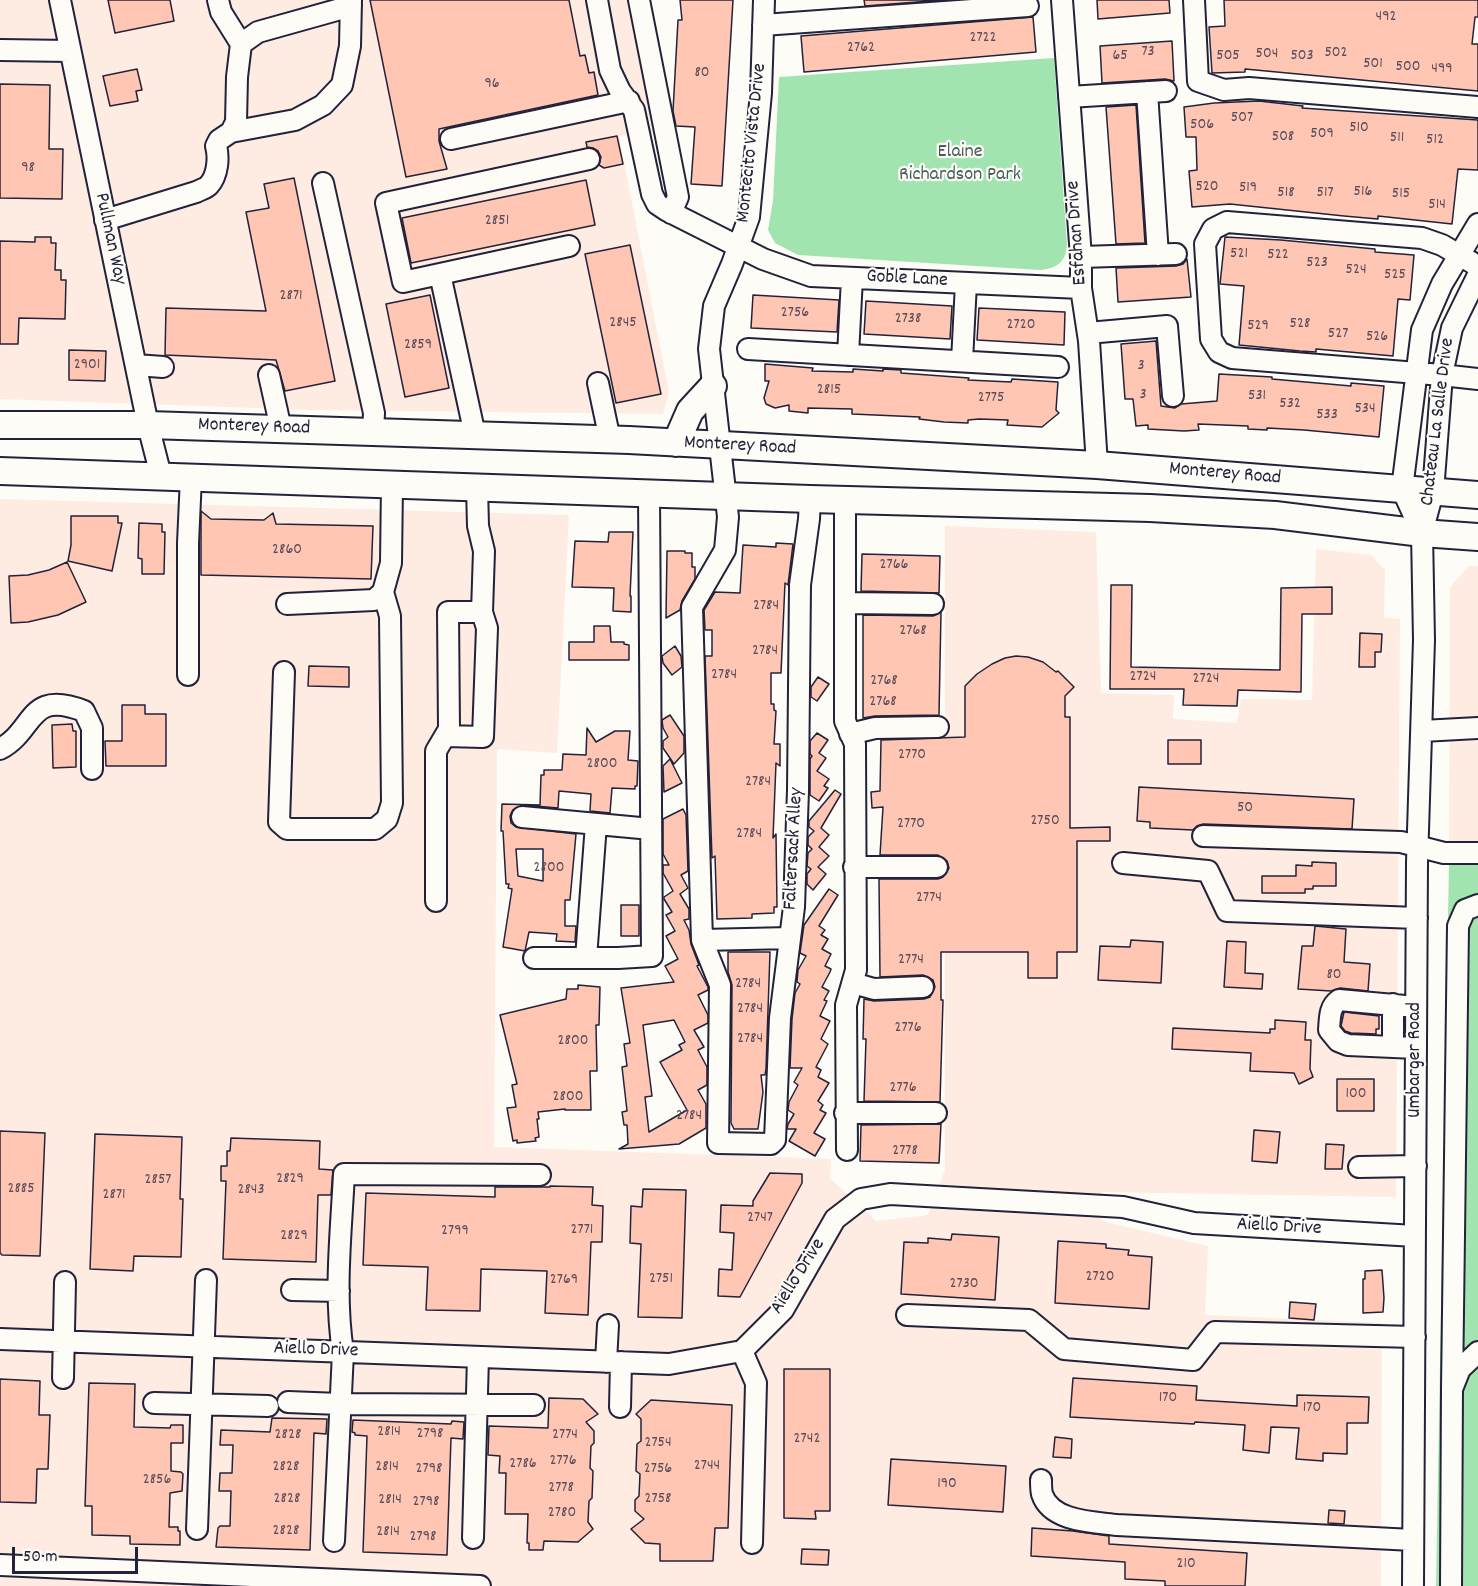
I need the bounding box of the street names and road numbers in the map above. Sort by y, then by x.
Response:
street label: Montecito Vista Drive [733,62,773,224]
street label: Esfahan Drive [1062,180,1094,286]
street label: Pullman Way [88,191,130,287]
street label: Goble Lane [866,266,948,294]
street label: Chateau La Salle Drive [1417,337,1461,507]
street label: Monterey Road [197,414,311,442]
street label: Monterey Road [683,432,797,462]
street label: Monterey Road [1168,458,1282,492]
street label: Faltersack Alley [780,787,810,911]
street label: Umbarger Road [1404,1002,1428,1118]
street label: Aiello Drive [1236,1214,1322,1242]
street label: Aiello Drive [766,1235,832,1319]
street label: Aiello Drive [273,1338,359,1364]

